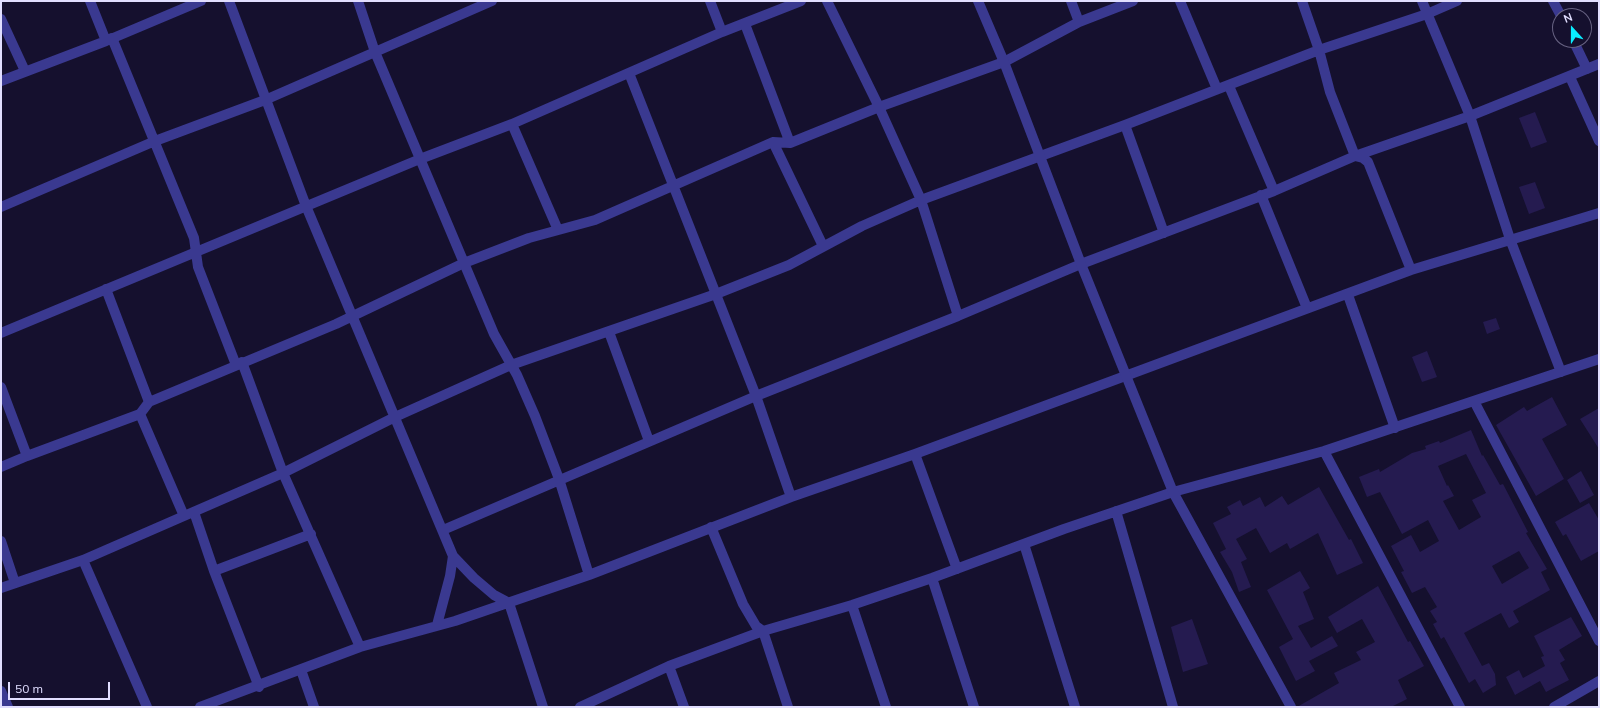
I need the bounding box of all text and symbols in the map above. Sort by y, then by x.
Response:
north arrow [1552,8,1592,48]
text: N [1562,10,1574,26]
scale bar [10,674,112,700]
text: 50 m [15,681,43,696]

